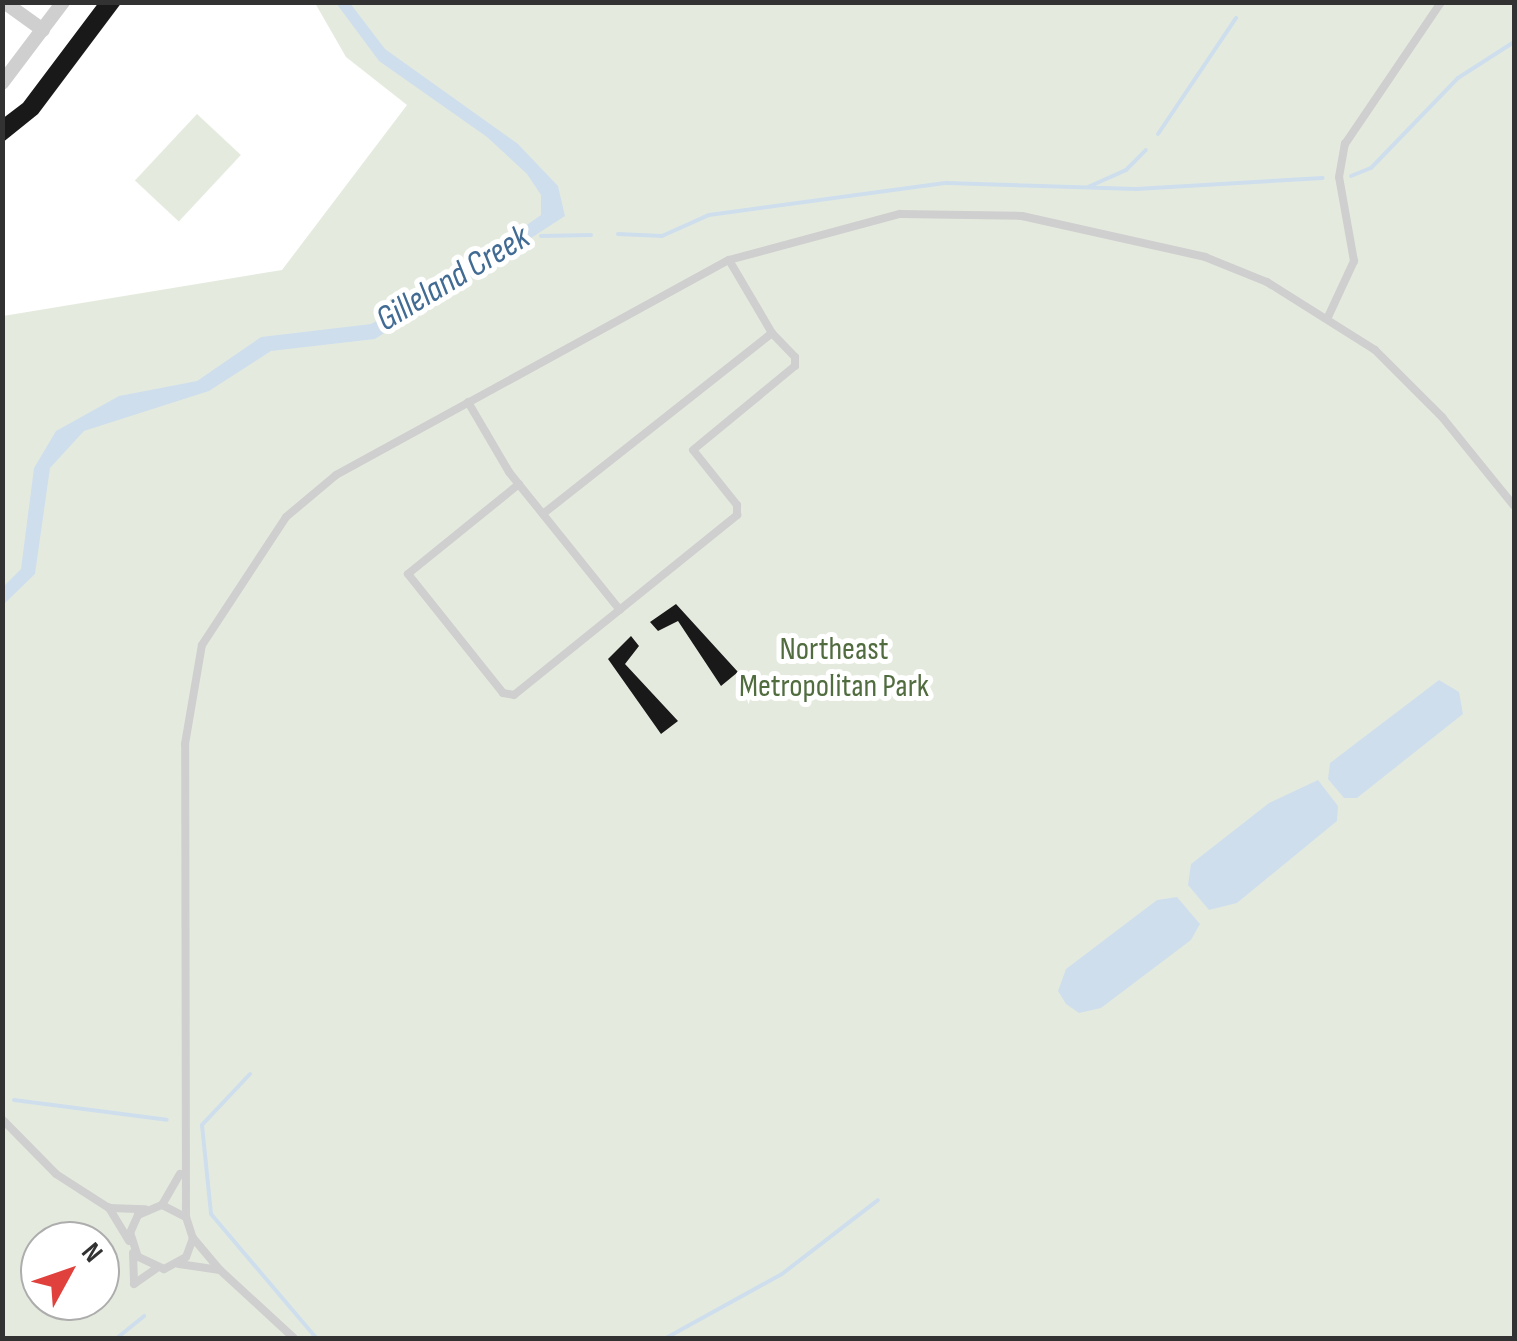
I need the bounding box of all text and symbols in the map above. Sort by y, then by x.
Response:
water label: Gilleland Creek [369,217,537,341]
park label: Northeast Metropolitan Park [739,632,929,707]
north arrow [20,1221,120,1321]
text: N [74,1236,109,1269]

